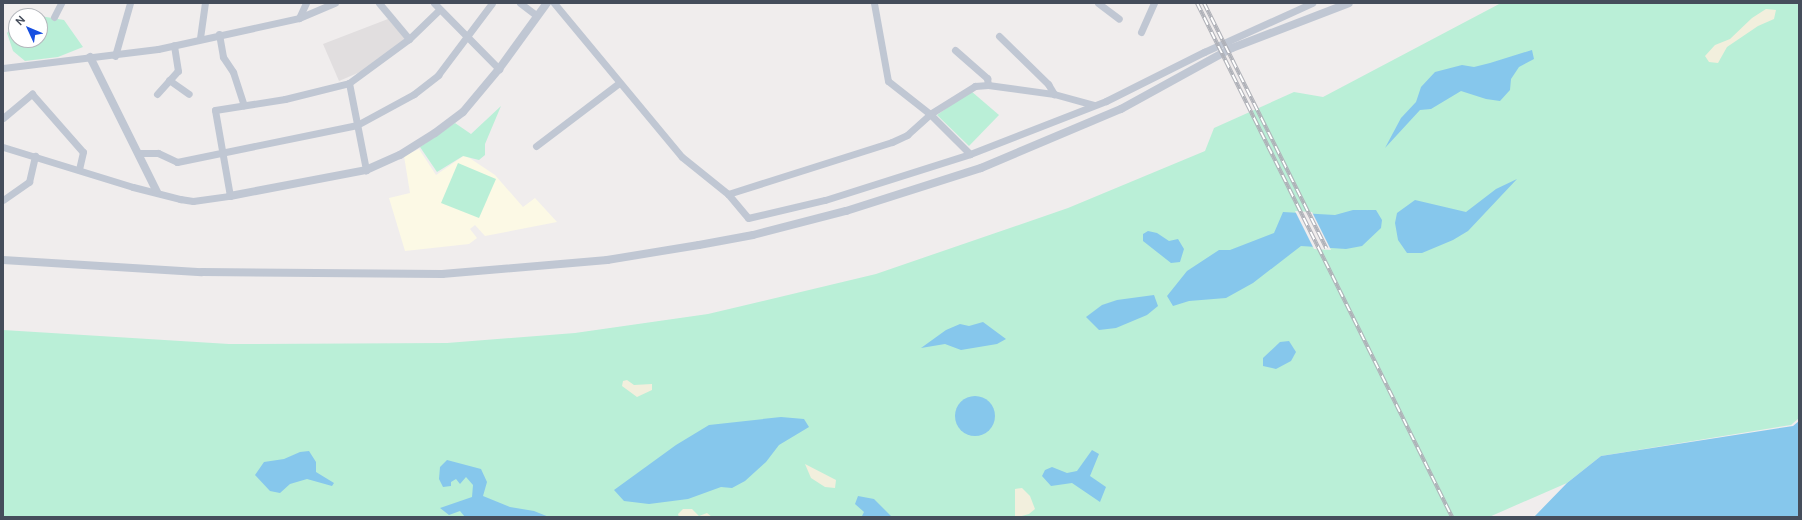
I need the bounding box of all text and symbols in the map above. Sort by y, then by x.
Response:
north arrow [8,8,48,48]
text: N [12,13,28,28]

